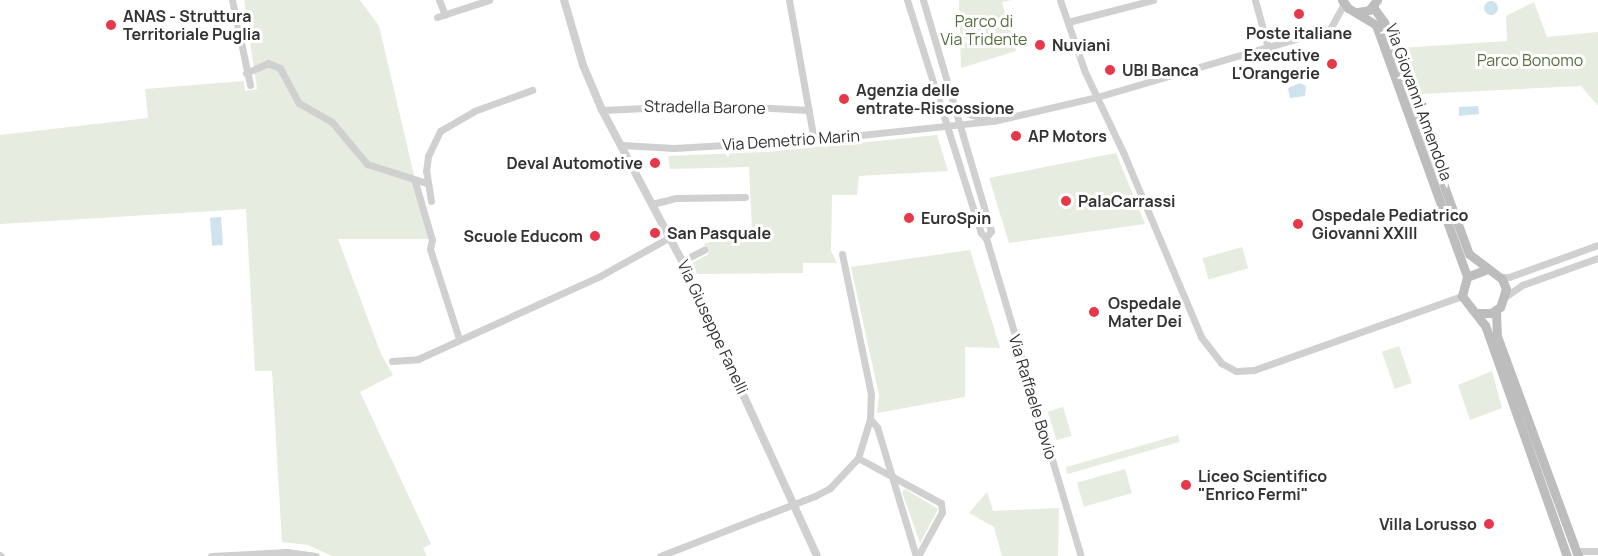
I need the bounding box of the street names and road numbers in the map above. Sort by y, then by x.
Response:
street label: Via Giovanni Amendola [1382,21,1456,183]
street label: Stradella Barone [644,96,766,118]
street label: Via Demetrio Marin [722,126,860,154]
street label: Via Giuseppe Fanelli [674,257,752,397]
street label: Via Raffaele Bovio [1005,332,1061,462]

